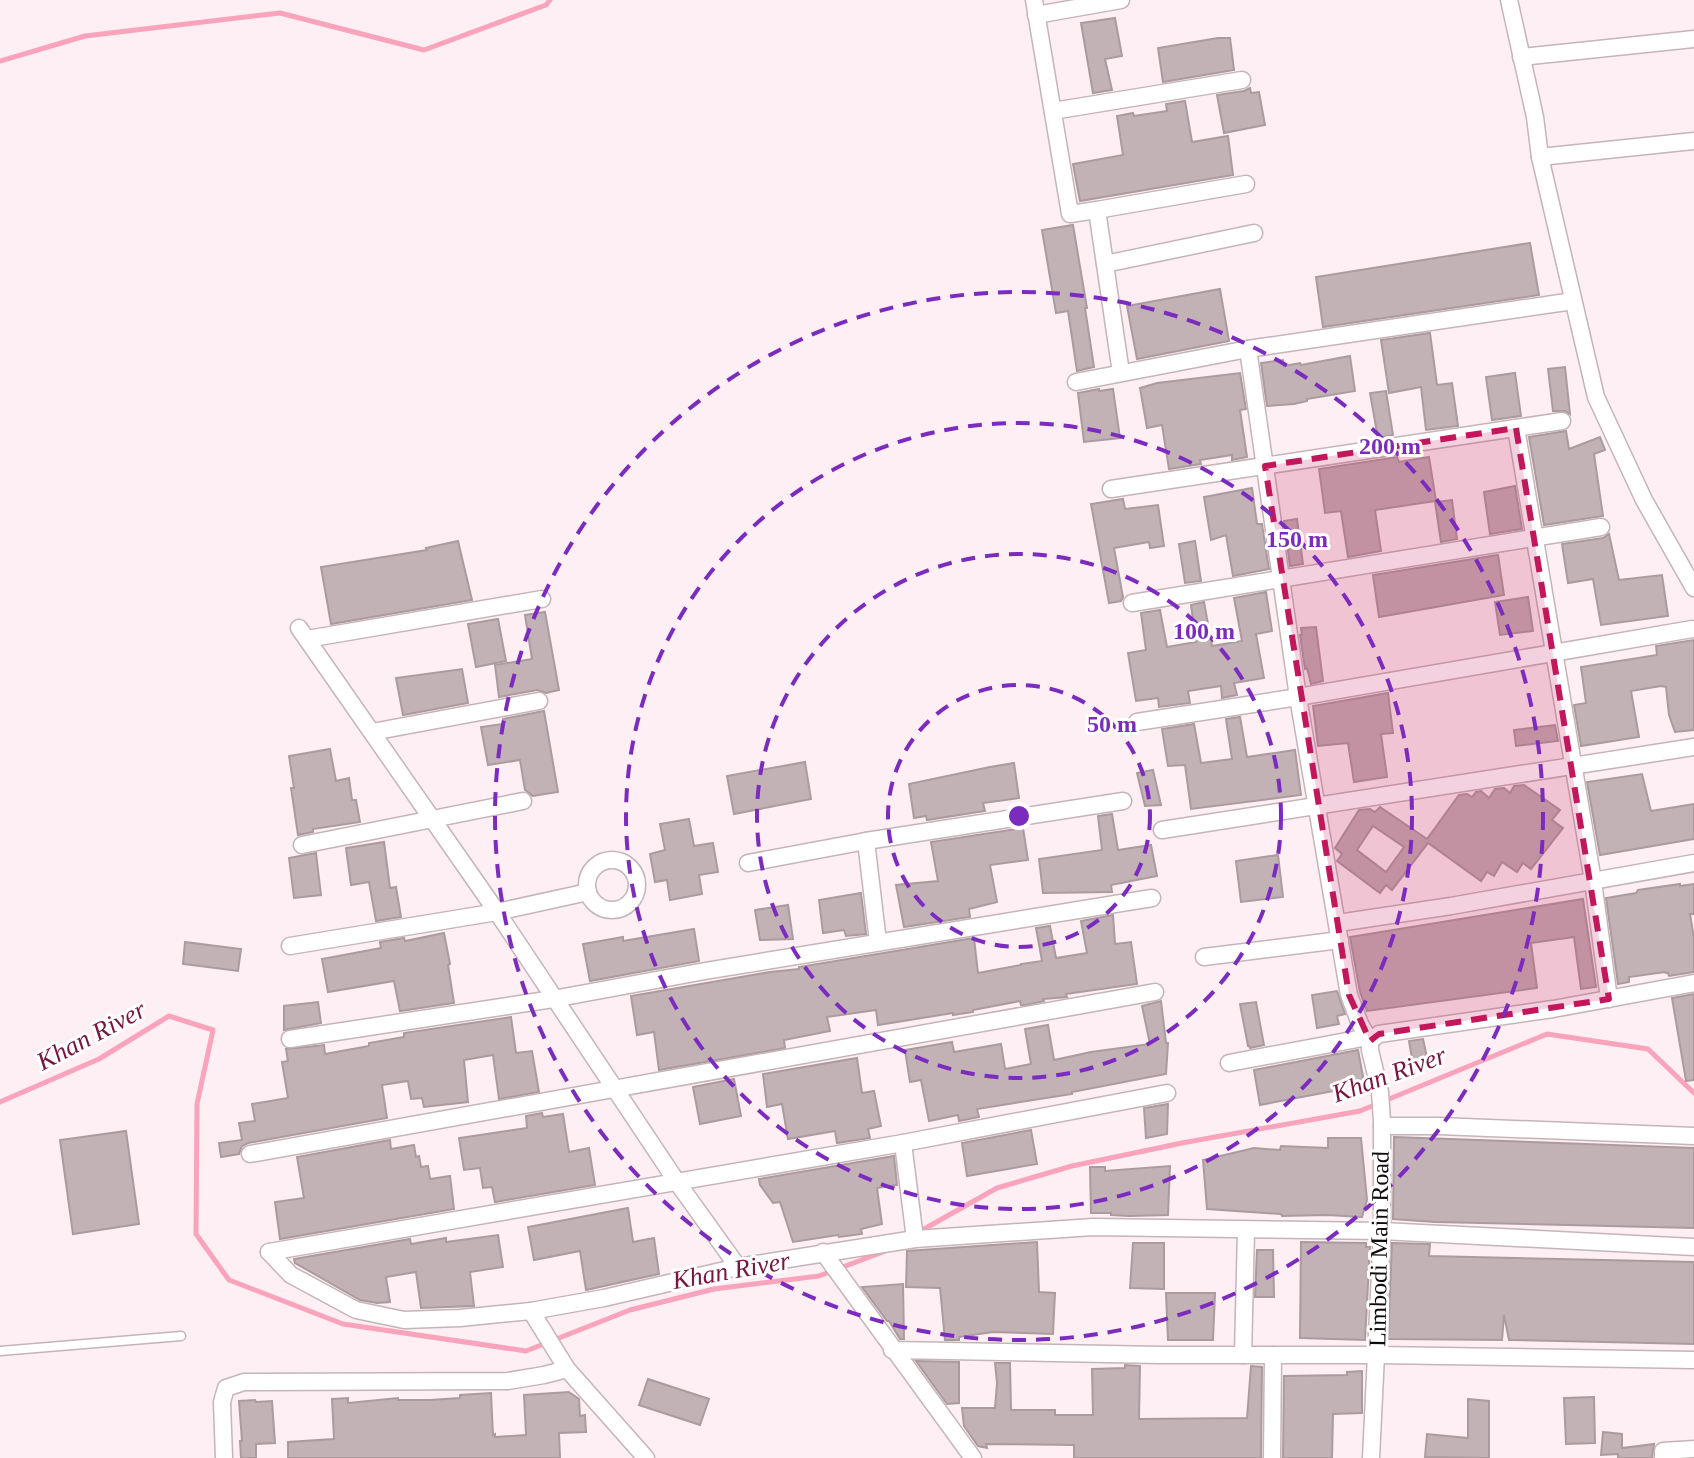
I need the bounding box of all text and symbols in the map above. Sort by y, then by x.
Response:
text: 200 m [1359,433,1421,459]
text: 150 m [1266,526,1328,552]
text: 100 m [1173,618,1235,644]
text: 50 m [1087,711,1137,737]
centre of rings [1005,802,1033,830]
water label: Khan River [31,994,151,1077]
water label: Khan River [1327,1040,1451,1109]
street label: Limbodi Main Road [1364,1151,1394,1347]
water label: Khan River [669,1246,793,1295]

